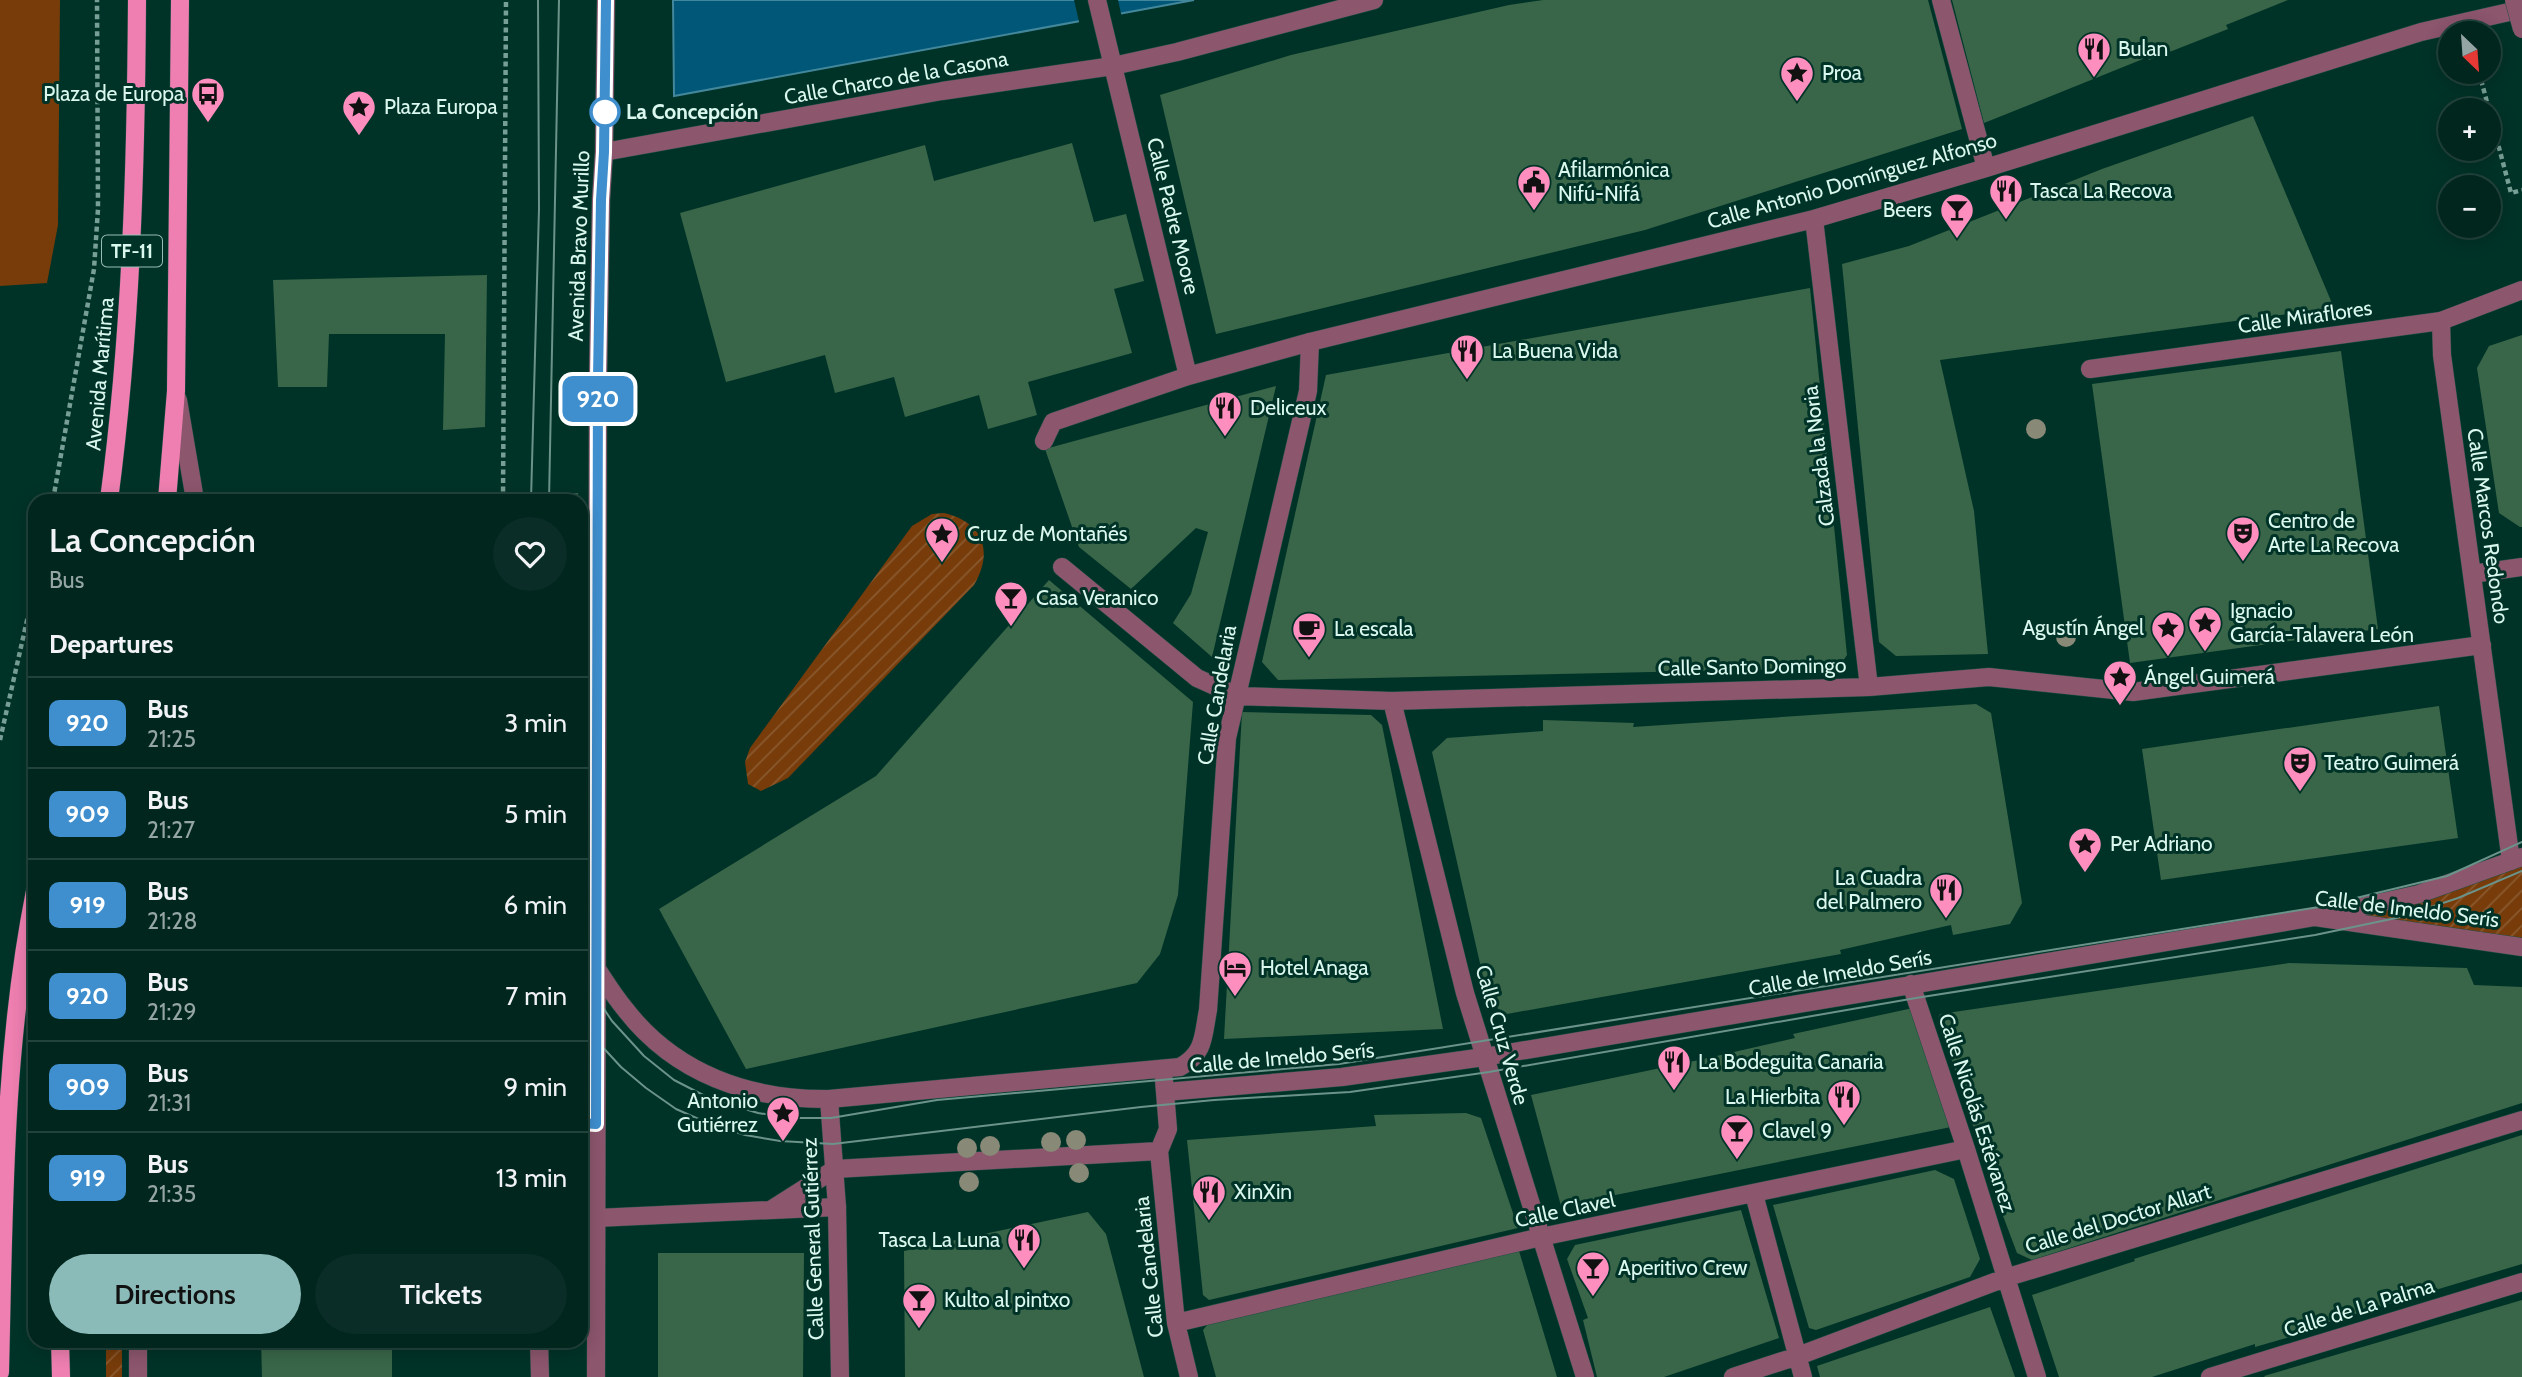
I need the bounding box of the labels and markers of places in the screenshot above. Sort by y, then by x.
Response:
restaurant icon: Bulan [2075,30,2113,79]
place label: Bulan [2118,36,2168,61]
place icon: Proa [1778,54,1816,103]
place label: Proa [1822,60,1862,85]
bus stop icon: Plaza de Europa [189,75,227,124]
place label: Plaza de Europa [43,81,184,106]
place icon: Plaza Europa [340,88,378,137]
place label: Plaza Europa [384,94,498,119]
marker: La Concepción [590,97,620,127]
place label: La Concepción [626,99,758,124]
place label: Afilarmónica Nifú-Nifá [1558,157,1669,206]
public building icon: Afilarmónica Nifú-Nifá [1515,163,1553,212]
restaurant icon: Tasca La Recova [1987,172,2025,221]
place label: Tasca La Recova [2030,178,2172,203]
bar icon: Beers [1938,191,1976,240]
place label: Beers [1883,197,1932,222]
restaurant icon: La Buena Vida [1448,332,1486,381]
place label: La Buena Vida [1492,338,1618,363]
restaurant icon: Deliceux [1206,389,1244,438]
place label: Deliceux [1250,395,1326,420]
place label: Centro de Arte La Recova [2268,508,2399,557]
theatre icon: Centro de Arte La Recova [2224,514,2262,563]
place icon: Cruz de Montañés [923,515,961,564]
place label: Cruz de Montañés [967,521,1128,546]
bar icon: Casa Veranico [992,579,1030,628]
place label: Casa Veranico [1036,585,1159,610]
place label: Ignacio García-Talavera León [2230,598,2414,647]
place icon: Ignacio García-Talavera León [2186,604,2224,653]
place icon: Agustín Ángel [2149,609,2187,658]
cafe icon: La escala [1290,610,1328,659]
place label: Agustín Ángel [2022,615,2144,640]
place label: La escala [1334,616,1413,641]
place icon: Ángel Guimerá [2101,658,2139,707]
place label: Ángel Guimerá [2144,664,2275,689]
theatre icon: Teatro Guimerá [2281,744,2319,793]
place label: Teatro Guimerá [2324,750,2459,775]
place icon: Per Adriano [2066,825,2104,874]
place label: Per Adriano [2110,831,2213,856]
place label: La Cuadra del Palmero [1816,865,1922,914]
restaurant icon: La Cuadra del Palmero [1927,871,1965,920]
hotel icon: Hotel Anaga [1216,949,1254,998]
place label: Hotel Anaga [1260,955,1369,980]
restaurant icon: La Bodeguita Canaria [1655,1043,1693,1092]
place label: La Bodeguita Canaria [1698,1049,1884,1074]
restaurant icon: La Hierbita [1825,1078,1863,1127]
place label: La Hierbita [1725,1084,1820,1109]
place label: Antonio Gutiérrez [677,1088,758,1137]
place icon: Antonio Gutiérrez [764,1094,802,1143]
bar icon: Clavel 9 [1718,1112,1756,1161]
place label: Clavel 9 [1762,1118,1832,1143]
restaurant icon: XinXin [1190,1173,1228,1222]
place label: XinXin [1234,1179,1292,1204]
restaurant icon: Tasca La Luna [1005,1221,1043,1270]
place label: Tasca La Luna [878,1227,1000,1252]
bar icon: Aperitivo Crew [1574,1249,1612,1298]
place label: Aperitivo Crew [1618,1255,1748,1280]
bar icon: Kulto al pintxo [900,1281,938,1330]
place label: Kulto al pintxo [944,1287,1070,1312]

